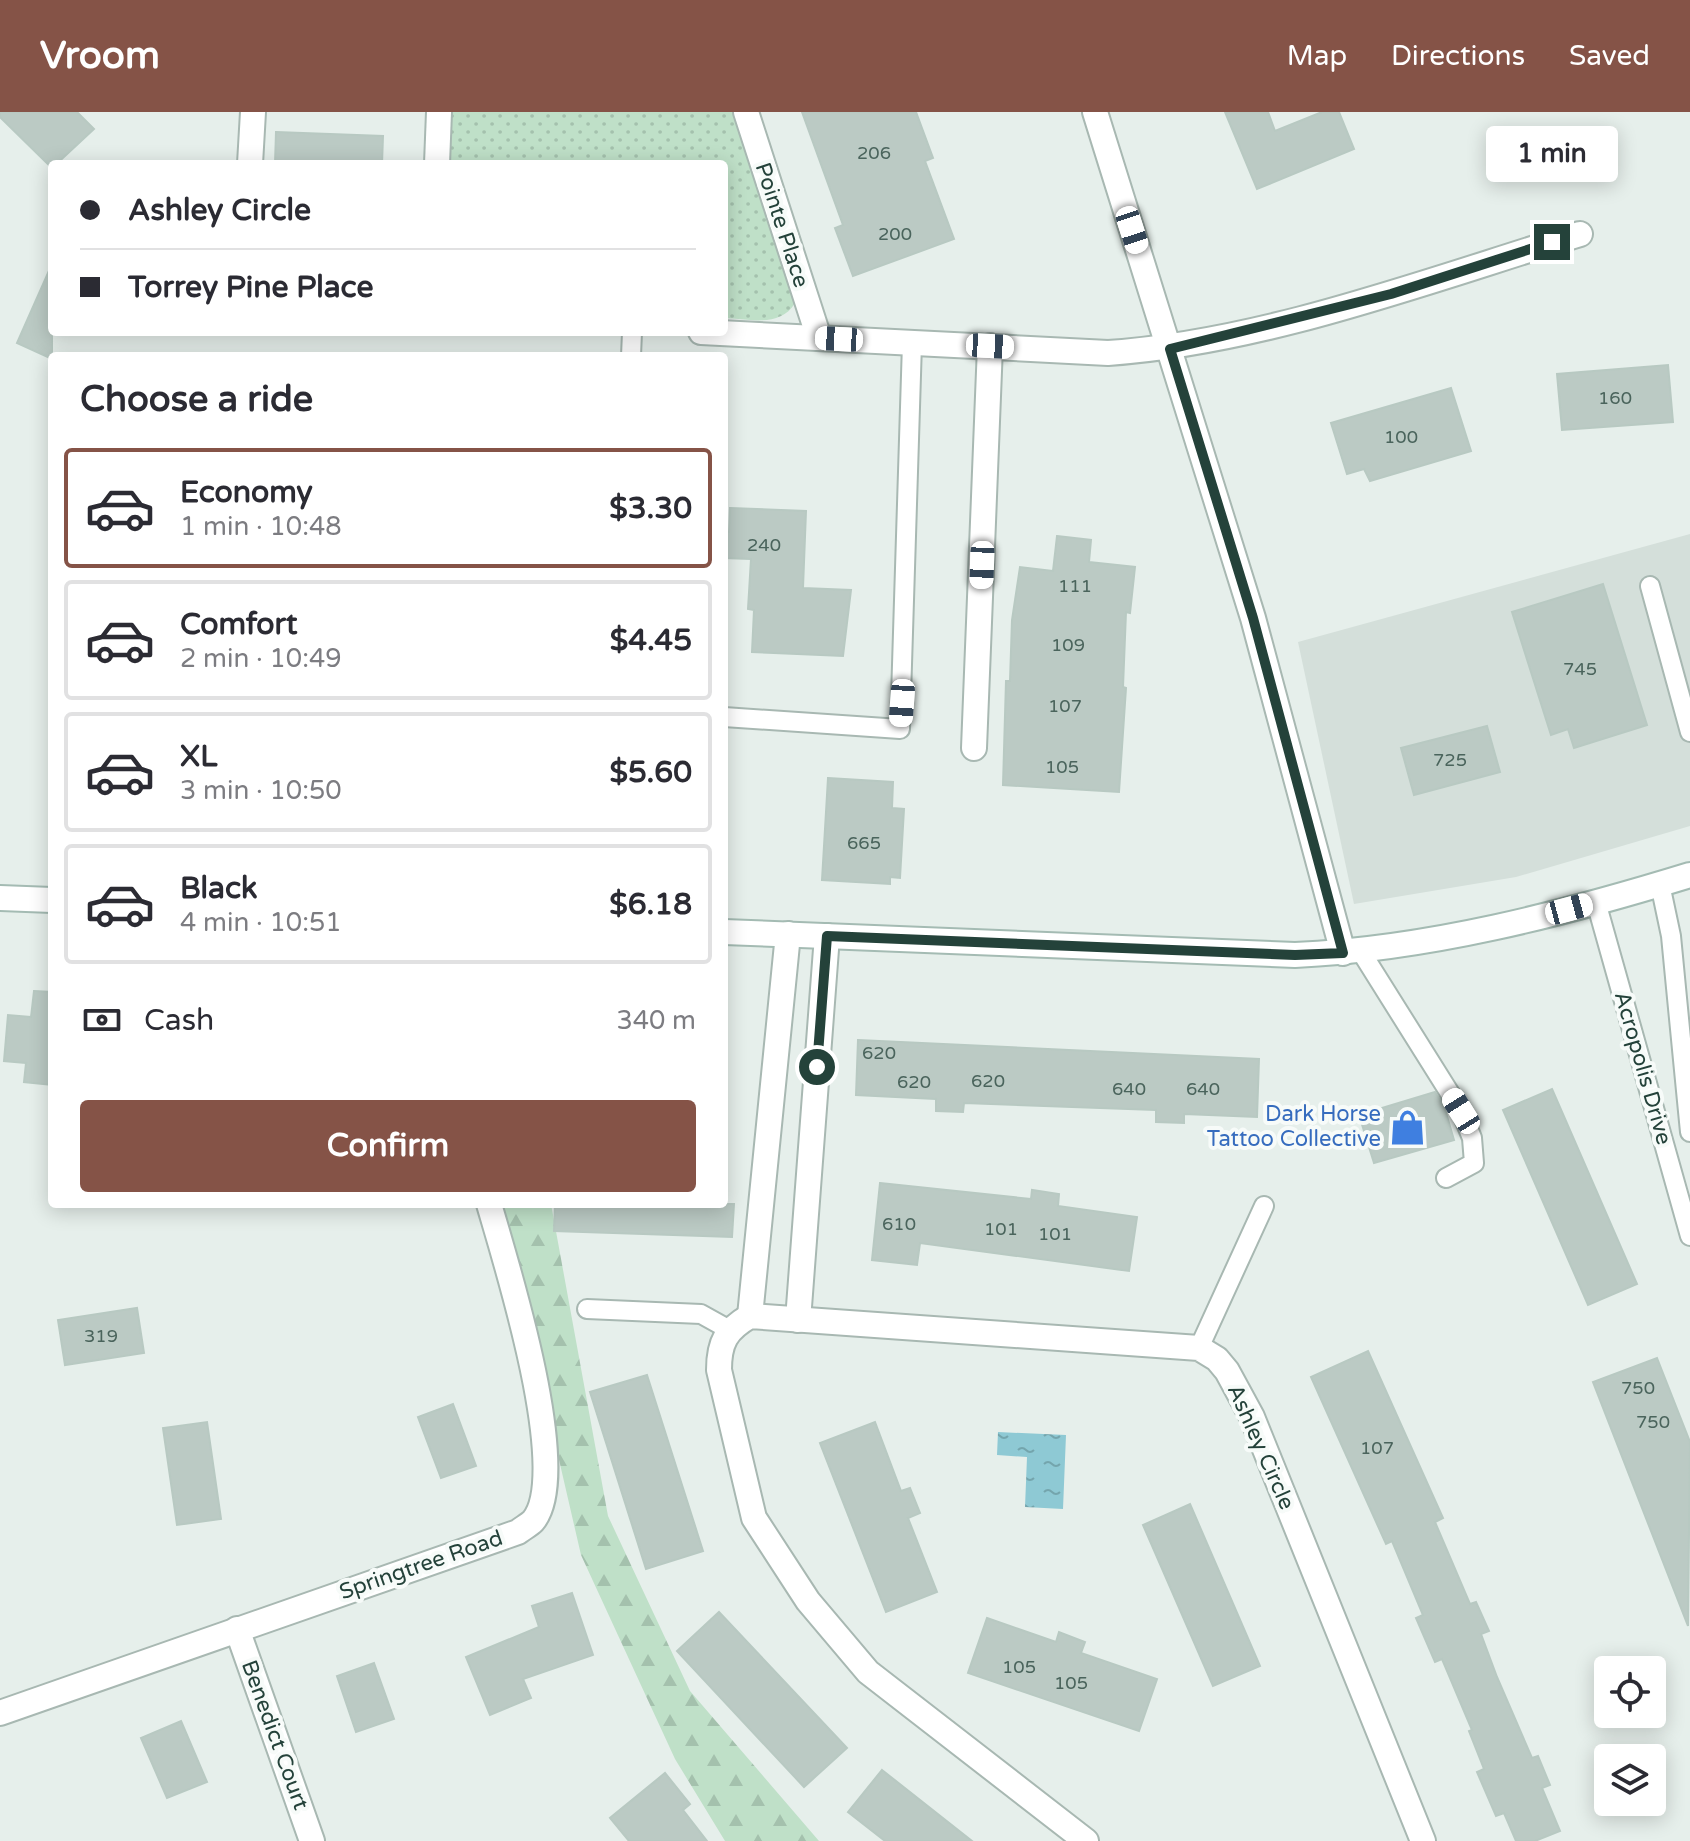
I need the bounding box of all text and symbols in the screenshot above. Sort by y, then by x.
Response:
text: Vroom [40,33,160,79]
text: Map [1287,39,1347,73]
text: Directions [1391,39,1525,73]
text: Saved [1569,39,1650,73]
callout: 1 min [1486,126,1618,182]
text: 1 min [1517,138,1587,169]
house number: 206 [857,142,891,164]
street label: Pointe Place [750,159,814,291]
text: Ashley Circle [128,192,311,229]
car [1113,203,1151,257]
house number: 200 [878,223,912,245]
route end [1534,224,1570,260]
text: Torrey Pine Place [128,269,373,306]
car [814,326,864,352]
car [965,333,1015,359]
text: Choose a ride [80,378,313,421]
house number: 160 [1598,387,1632,409]
house number: 100 [1384,426,1418,448]
icon: car [84,472,156,544]
text: Economy [180,474,313,511]
text: $3.30 [609,490,692,527]
text: 1 min · 10:48 [180,511,342,542]
house number: 240 [747,534,781,556]
car [969,541,995,589]
house number: 111 [1058,575,1092,597]
icon: car [84,604,156,676]
text: Comfort [180,606,298,643]
text: $4.45 [610,622,692,659]
house number: 109 [1051,634,1085,656]
text: 2 min · 10:49 [180,643,342,674]
house number: 745 [1563,658,1597,680]
car [888,678,916,728]
house number: 107 [1048,695,1082,717]
icon: car [84,736,156,808]
text: XL [180,738,217,775]
house number: 725 [1433,749,1467,771]
text: $5.60 [610,754,692,791]
house number: 105 [1045,756,1079,778]
text: 3 min · 10:50 [180,775,342,806]
house number: 665 [847,832,881,854]
icon: car [84,868,156,940]
text: Black [180,870,257,907]
text: $6.18 [609,886,692,923]
car [1543,891,1595,927]
text: 4 min · 10:51 [180,907,342,938]
street label: Acropolis Drive [1609,988,1677,1148]
icon: cash [80,998,124,1042]
text: Cash [144,1002,214,1039]
text: 340 m [616,1005,696,1036]
house number: 620 [862,1042,896,1064]
route start [799,1049,835,1085]
house number: 620 [971,1070,1005,1092]
house number: 620 [897,1071,931,1093]
house number: 640 [1112,1078,1146,1100]
house number: 640 [1186,1078,1220,1100]
car [1438,1084,1484,1138]
button: Confirm [80,1100,696,1192]
place label: Dark Horse Tattoo Collective [1207,1101,1381,1152]
shop icon: Dark Horse Tattoo Collective [1388,1108,1426,1146]
house number: 610 [882,1213,916,1235]
house number: 101 [984,1218,1018,1240]
house number: 101 [1038,1223,1072,1245]
house number: 319 [84,1325,118,1347]
house number: 750 [1621,1377,1655,1399]
street label: Ashley Circle [1222,1380,1300,1514]
house number: 750 [1636,1411,1670,1433]
house number: 107 [1360,1437,1394,1459]
street label: Springtree Road [336,1525,506,1605]
house number: 105 [1002,1656,1036,1678]
map controls [1594,1656,1666,1816]
button: locate [1594,1656,1666,1728]
street label: Benedict Court [236,1657,314,1813]
house number: 105 [1054,1672,1088,1694]
button: layers [1594,1744,1666,1816]

